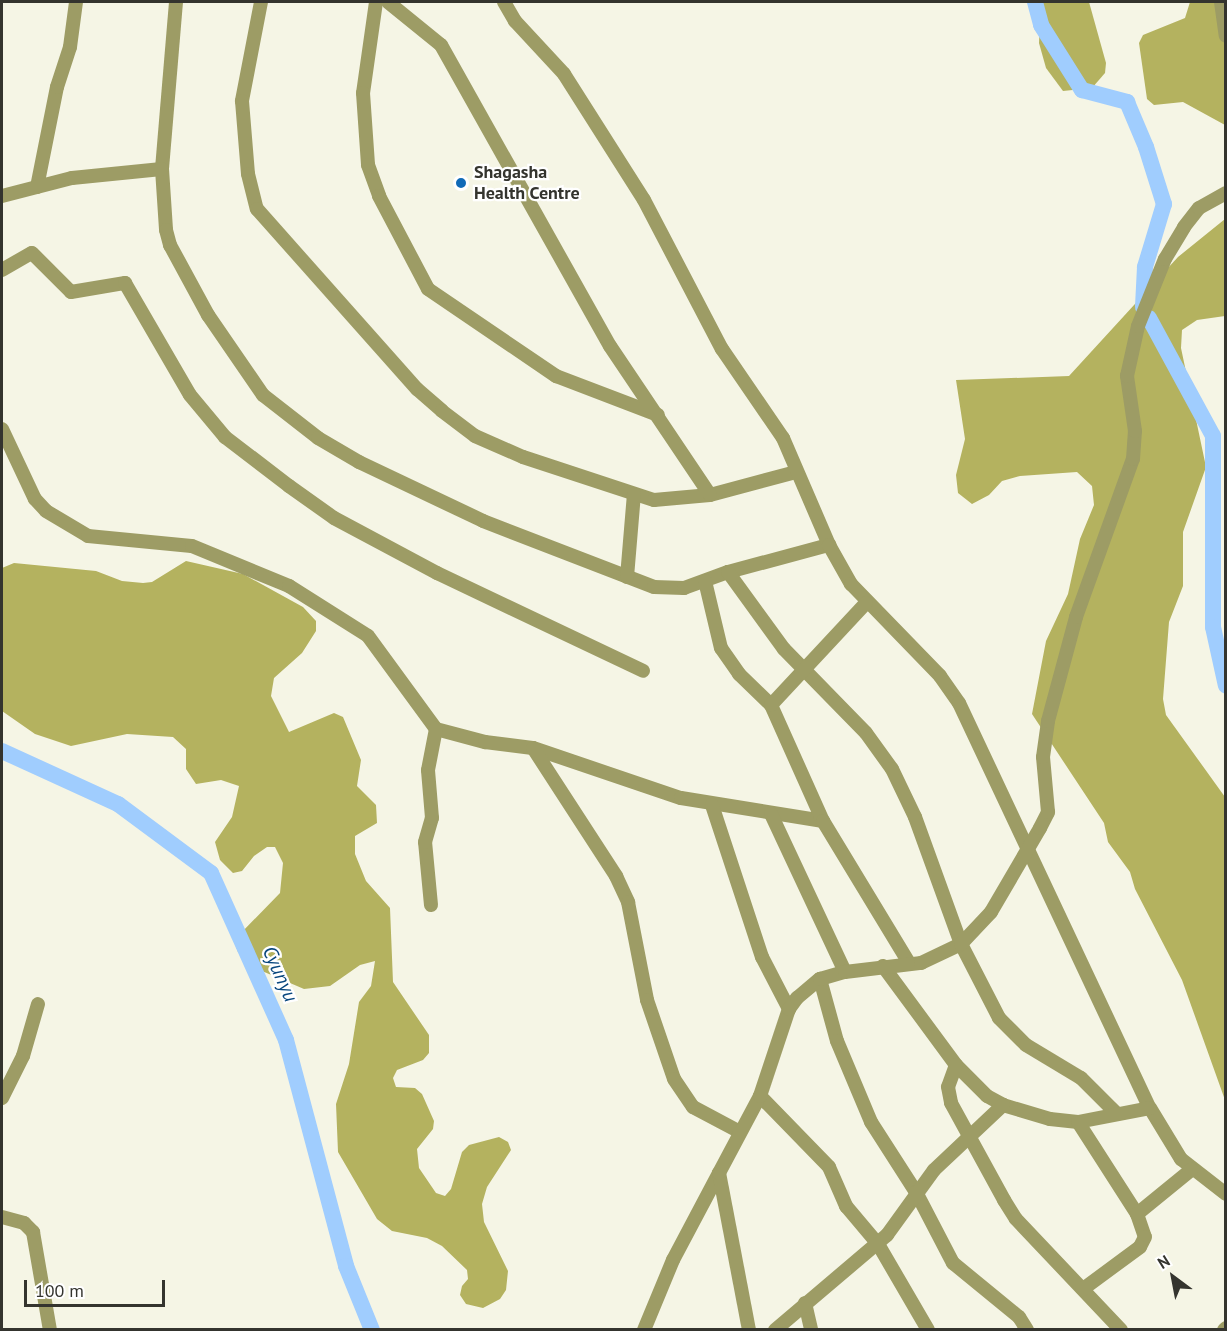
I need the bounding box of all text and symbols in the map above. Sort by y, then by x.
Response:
place label: Shagasha Health Centre [474,162,580,204]
marker: Shagasha Health Centre [452,174,470,192]
water label: Cyunyu [257,943,303,1005]
north arrow [1143,1247,1203,1307]
text: N [1154,1250,1173,1273]
scale bar [27,1268,168,1306]
text: 100 m [35,1279,84,1302]

